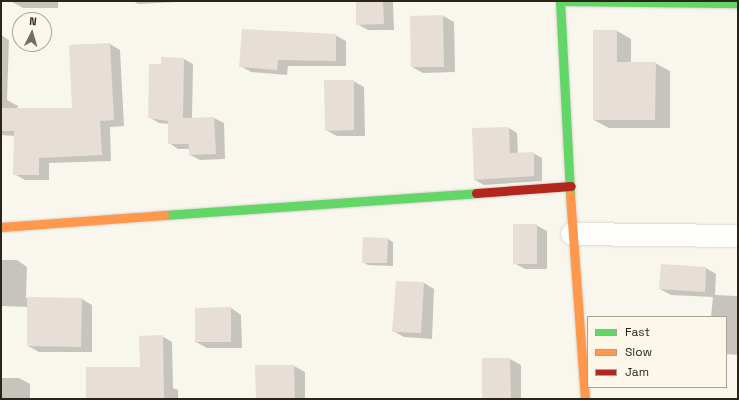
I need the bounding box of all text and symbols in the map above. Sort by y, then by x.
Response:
north arrow [12,12,52,52]
text: N [29,14,37,28]
legend [587,316,727,388]
text: Fast [625,324,650,340]
text: Slow [625,344,652,360]
text: Jam [625,364,649,380]

